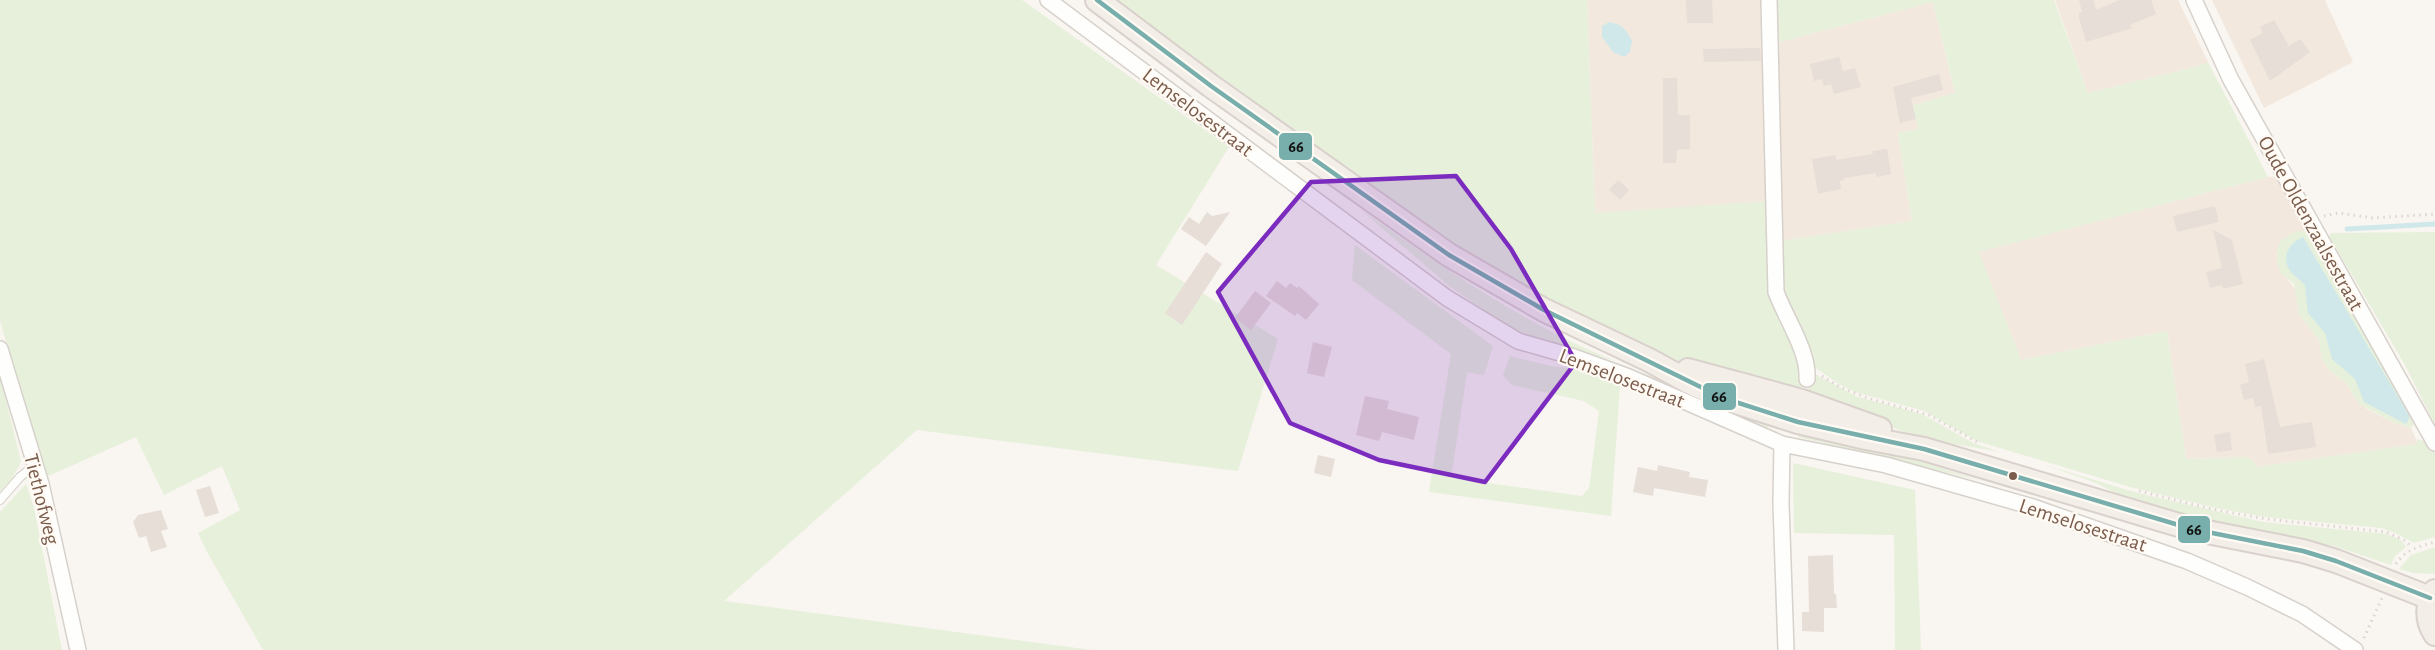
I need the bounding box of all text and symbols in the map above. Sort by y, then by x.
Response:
street label: Lemselosestraat [1138,64,1257,161]
line badge: 66 [1278,132,1313,161]
street label: Oude Oldenzaalsestraat [2254,133,2367,314]
text: 66 [1288,139,1304,155]
street label: Lemselosestraat [1556,345,1688,412]
line badge: 66 [1702,382,1737,411]
text: 66 [1711,389,1727,405]
street label: Tiethofweg [20,452,63,547]
unlabelled marker [2007,470,2019,482]
street label: Lemselosestraat [2017,495,2149,556]
line badge: 66 [2177,515,2211,544]
text: 66 [2186,522,2202,538]

